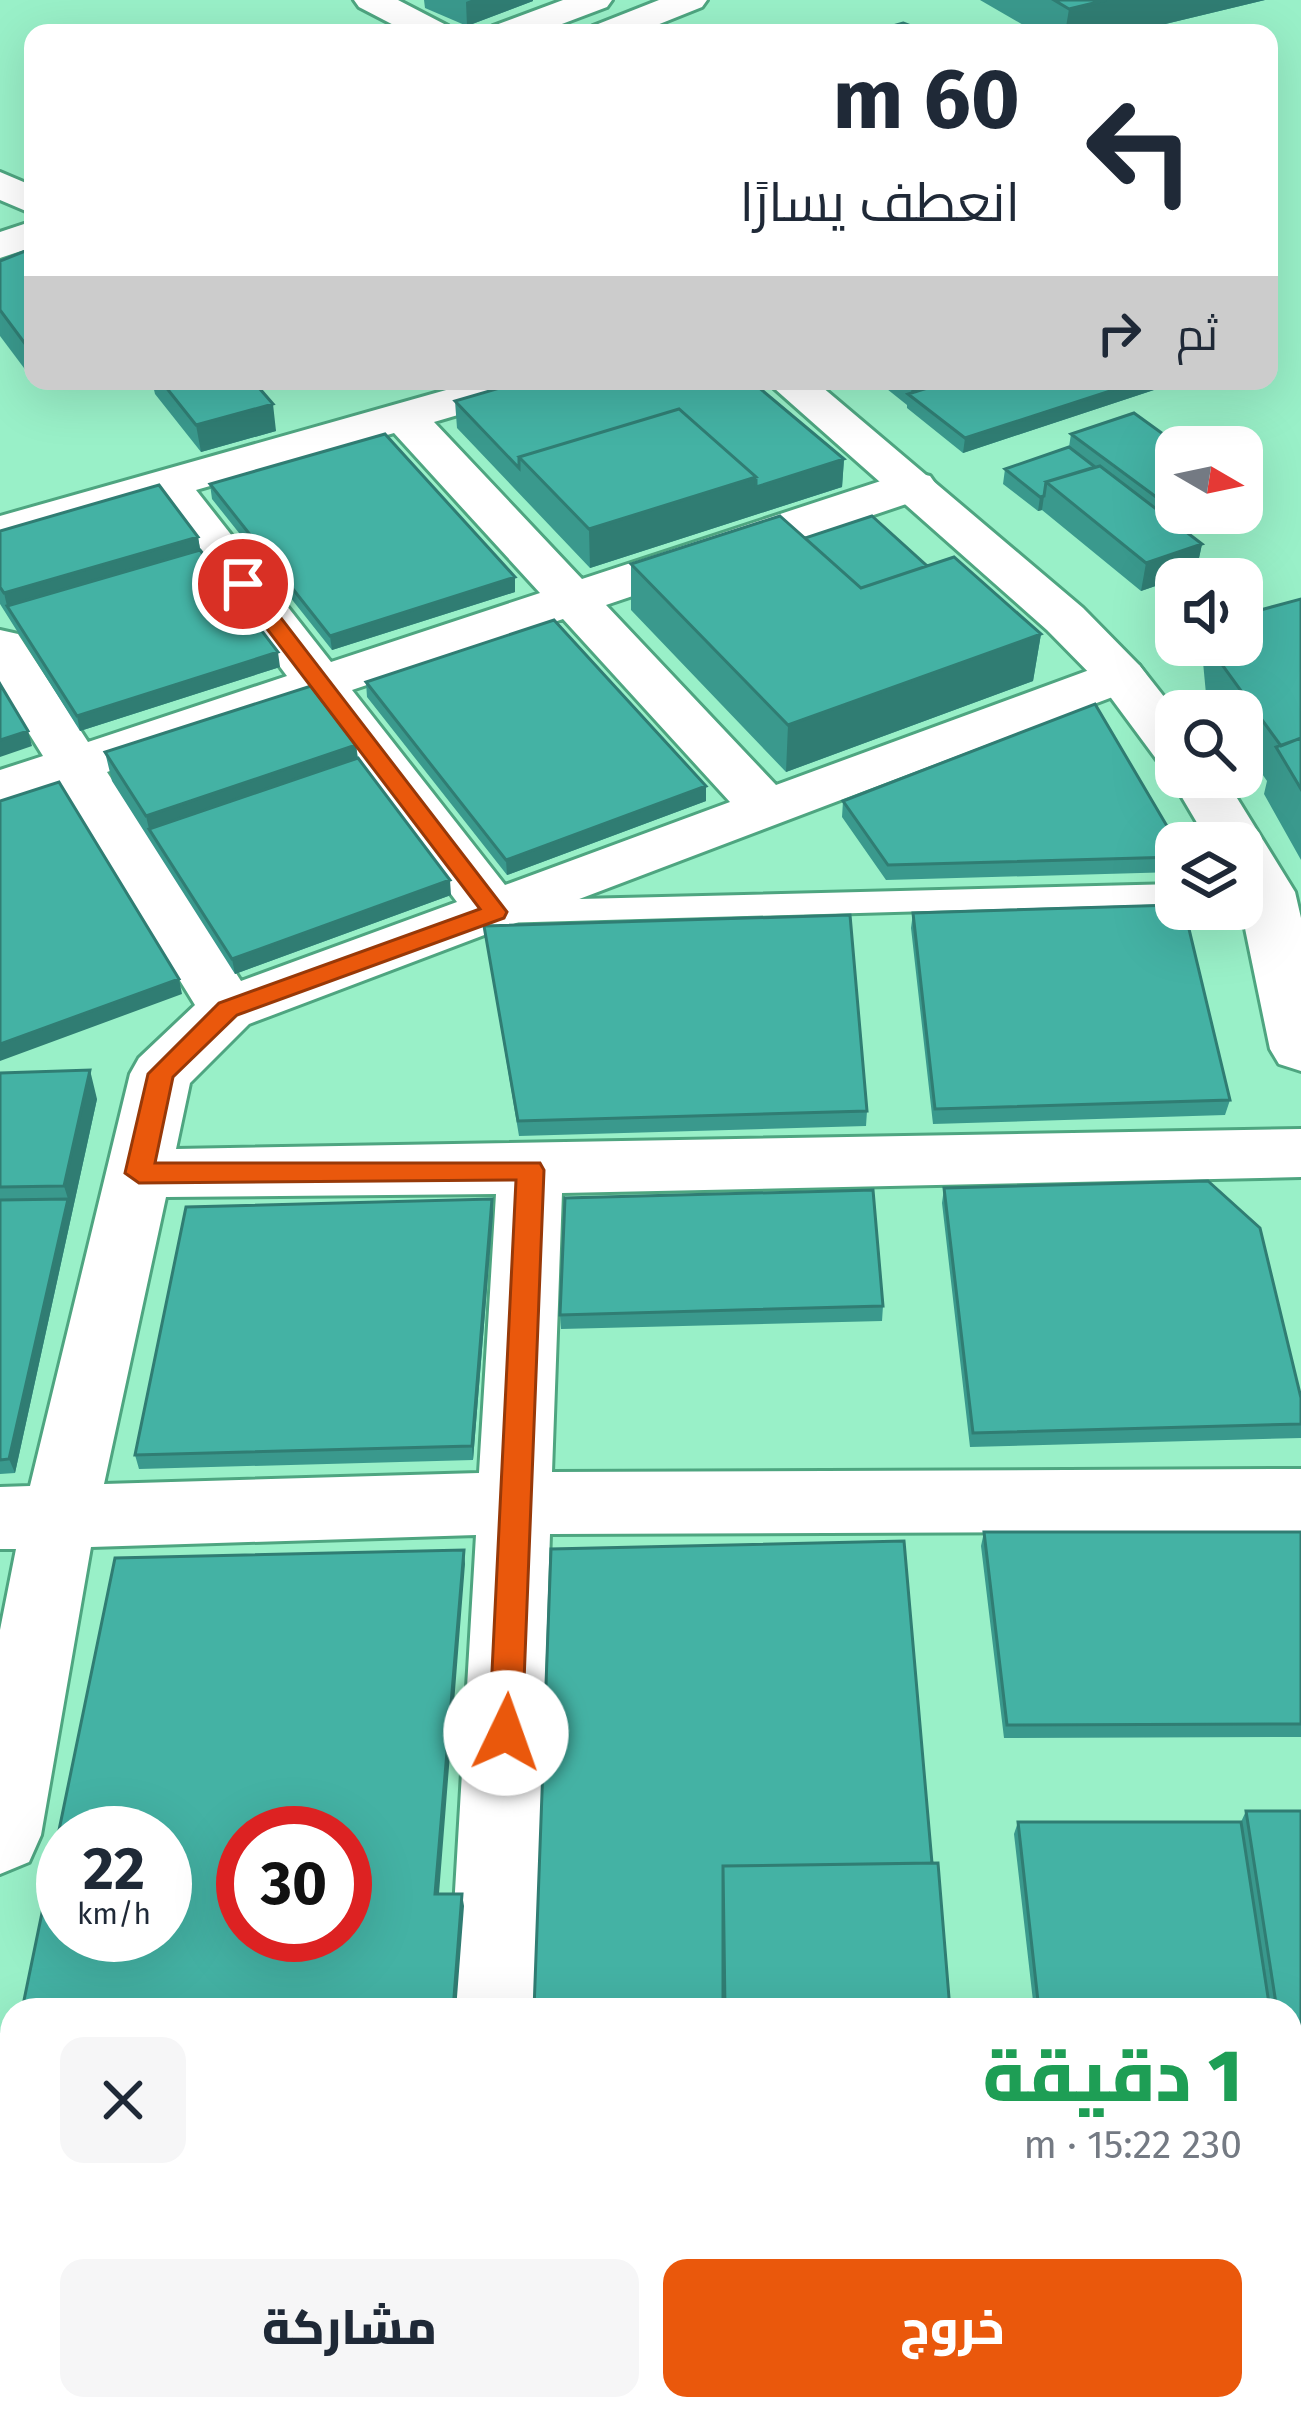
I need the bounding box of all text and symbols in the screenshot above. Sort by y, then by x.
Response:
text: 60 m [833,49,1020,150]
icon: left [1062,72,1218,228]
text: انعطف يسارًا [739,171,1020,235]
icon: right [1086,300,1152,366]
text: ثم [1176,308,1218,362]
north arrow [1155,426,1263,534]
map controls [1155,426,1263,930]
pin [192,533,294,635]
icon: arrive [210,551,276,617]
button: sound [1155,558,1263,666]
button: search [1155,690,1263,798]
button: layers [1155,822,1263,930]
position arrow [443,1670,569,1796]
speed limit sign: 30 [216,1806,372,1962]
text: 22 [83,1833,145,1905]
text: km/h [77,1896,151,1932]
text: 1 دقيقة [982,2034,1242,2120]
button: close [60,2037,186,2163]
text: 230 m · 15:22 [1023,2122,1242,2168]
button: مشاركة [60,2259,639,2397]
button: خروج [663,2259,1242,2397]

